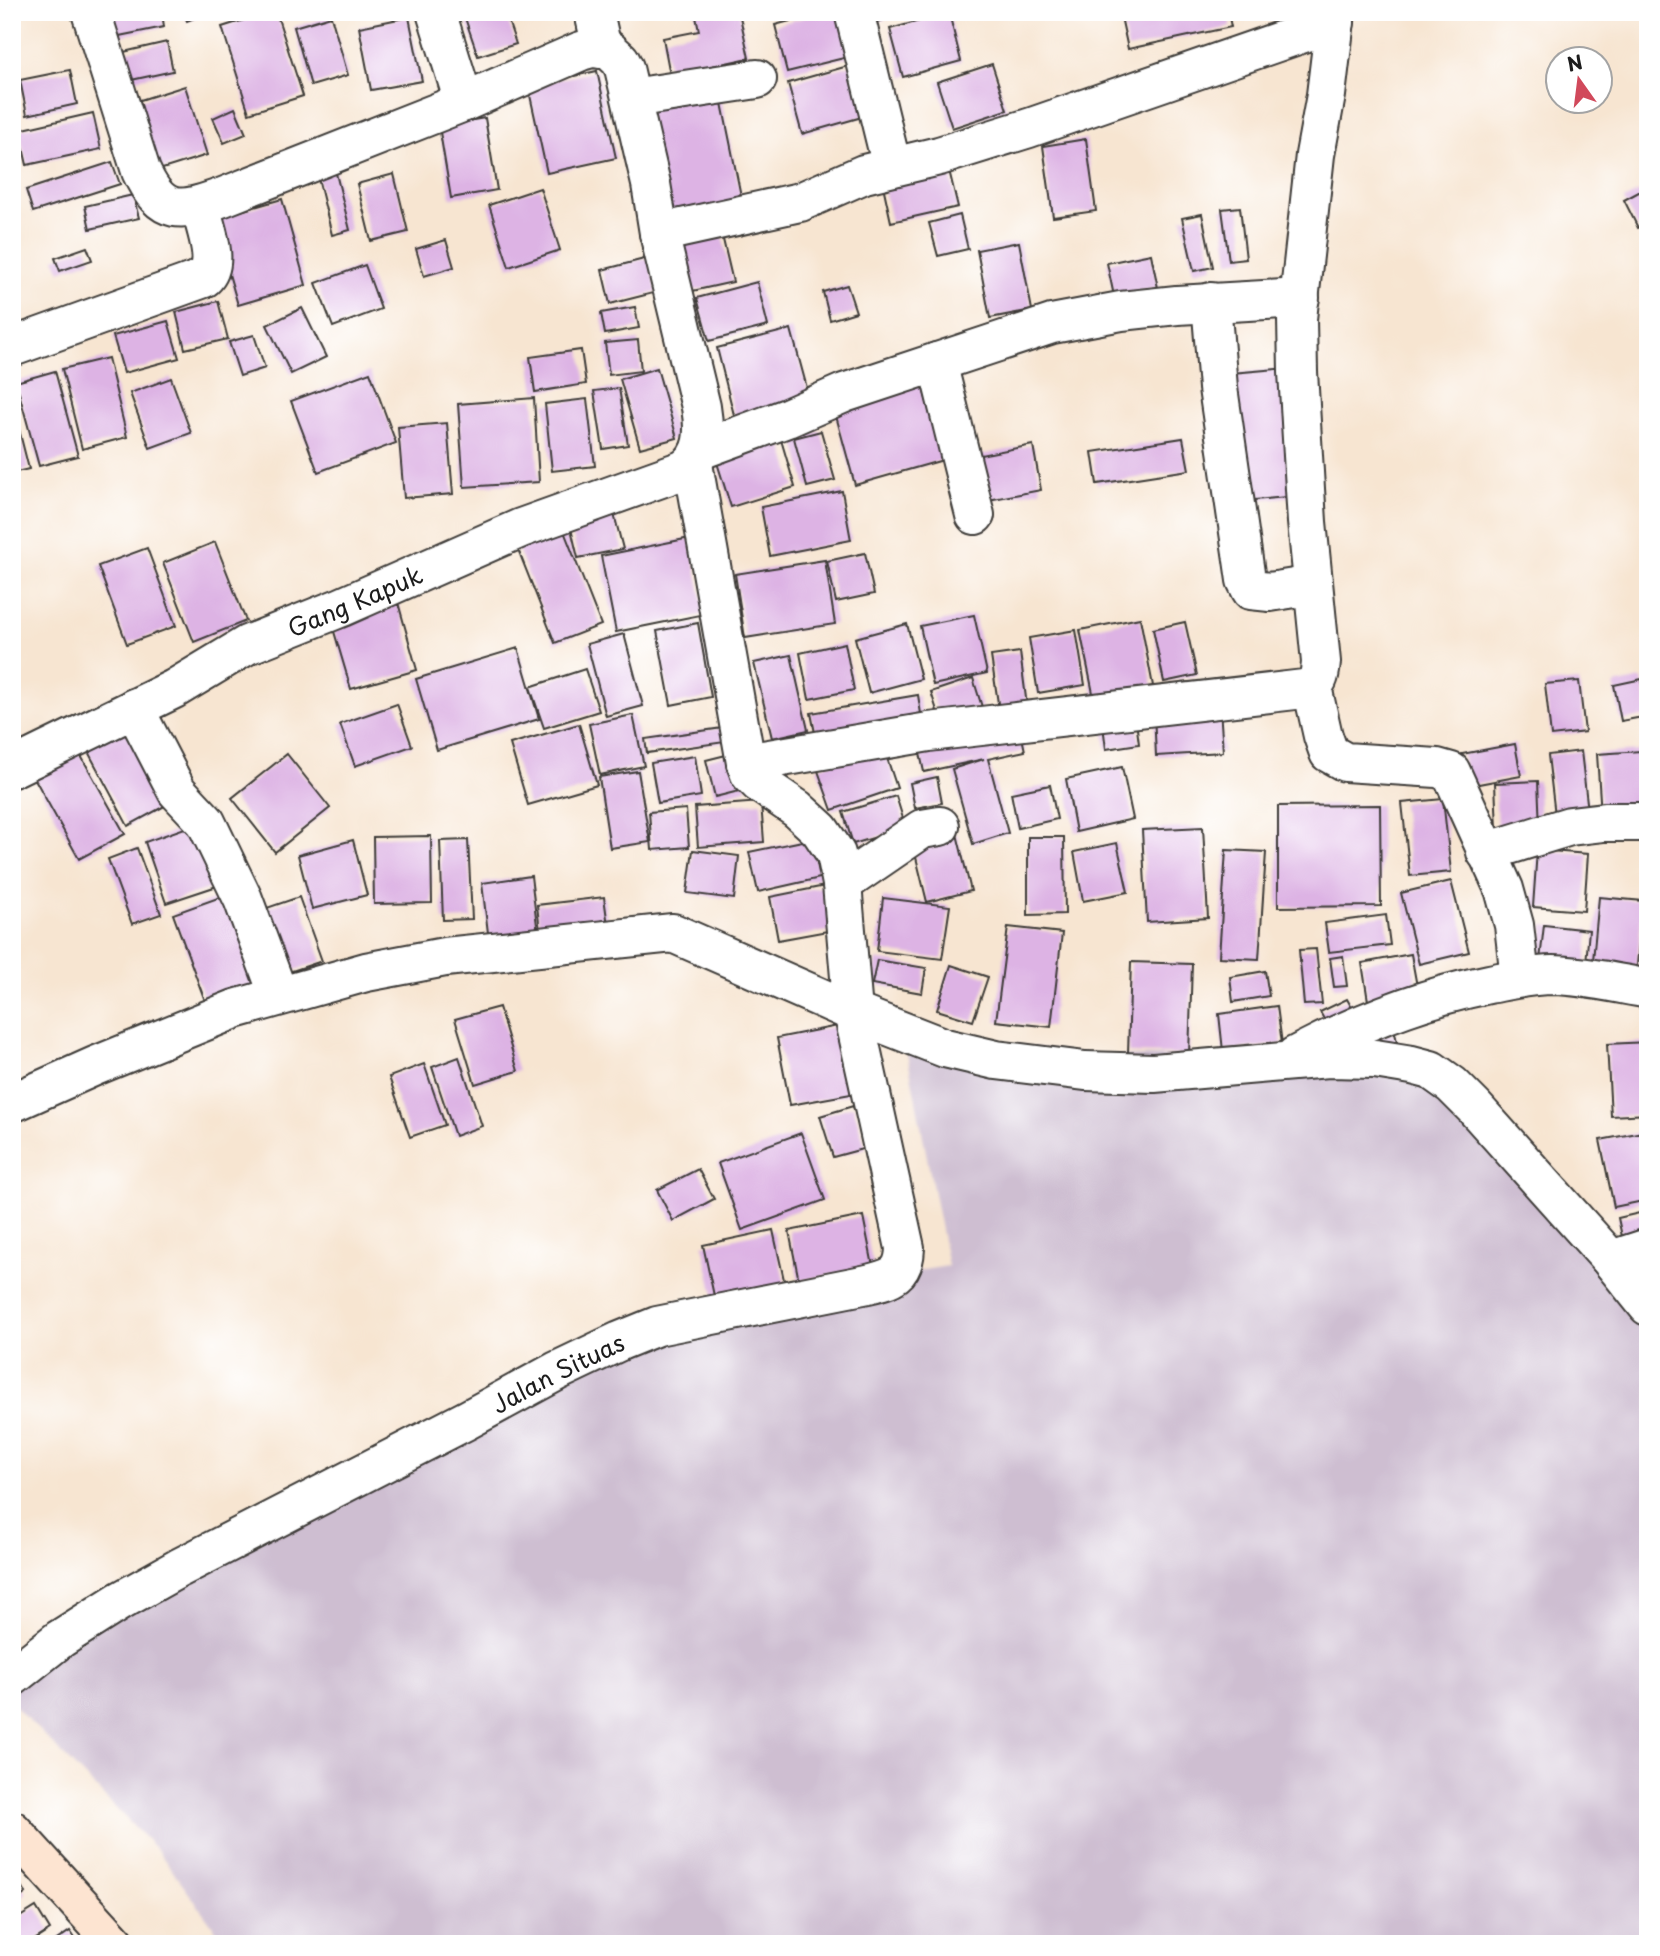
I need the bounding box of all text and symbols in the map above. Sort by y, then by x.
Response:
north arrow [1544,46,1614,116]
text: N [1564,47,1585,78]
street label: Gang Kapuk [282,556,428,645]
street label: Jalan Situas [485,1324,630,1422]

